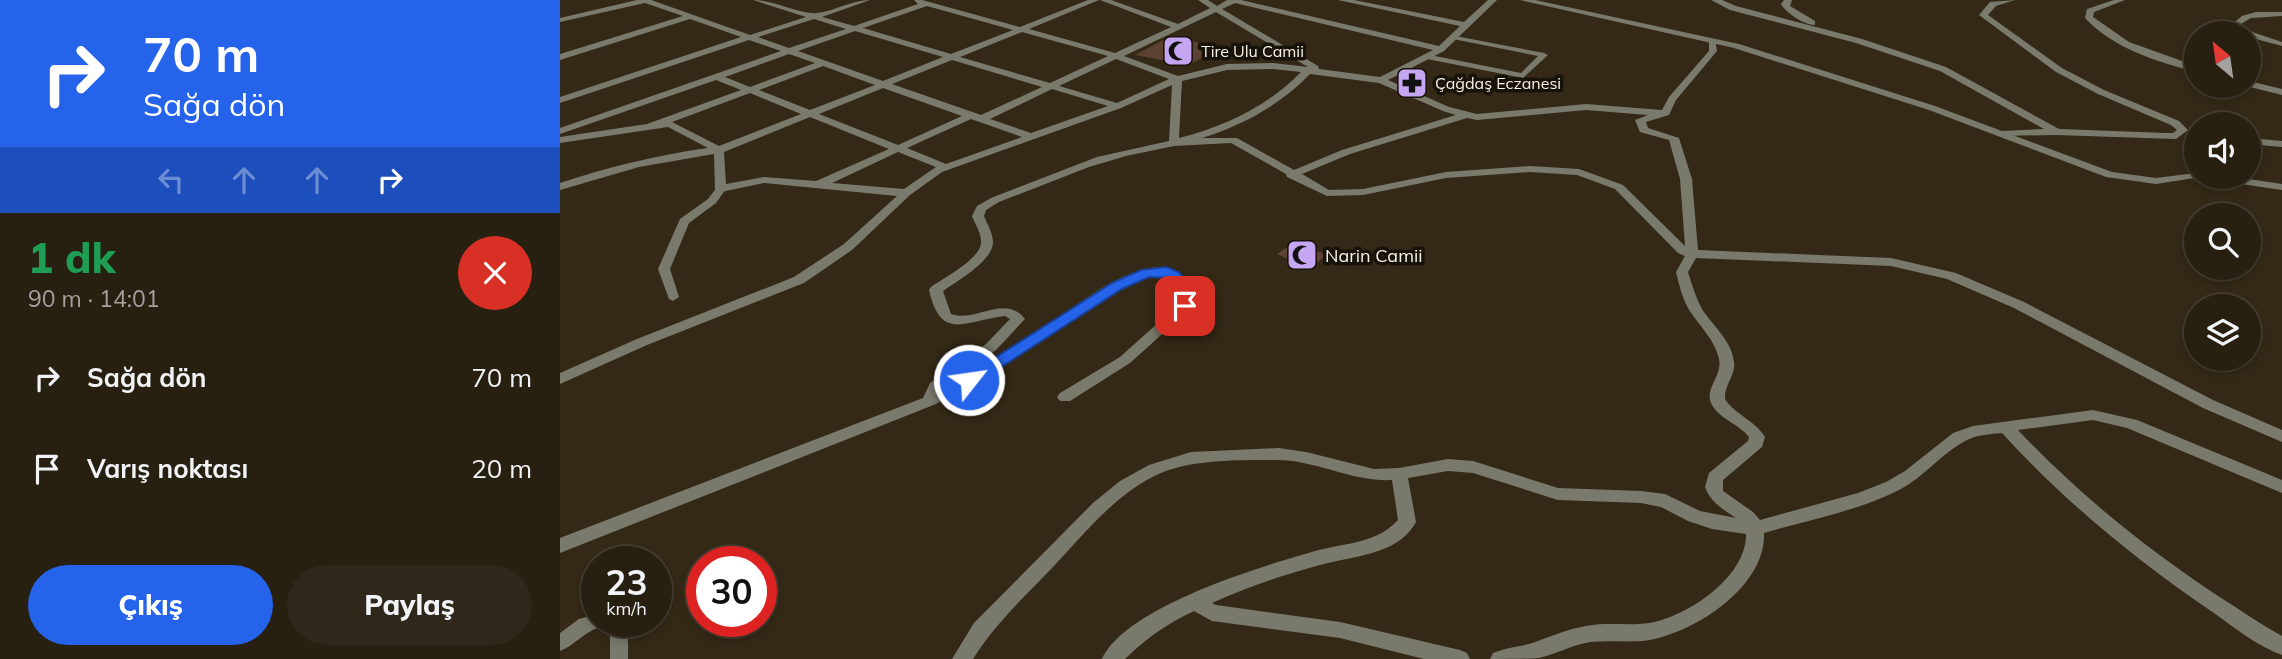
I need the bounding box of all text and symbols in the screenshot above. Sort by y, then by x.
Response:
north arrow [2184,21,2261,98]
map controls [2184,21,2261,371]
text: 70 m [143,23,259,84]
icon: right [28,28,119,119]
mosque icon: Tire Ulu Camii [1161,34,1195,68]
place label: Tire Ulu Camii [1201,41,1304,61]
pharmacy icon: Çağdaş Eczanesi [1395,66,1429,100]
place label: Çağdaş Eczanesi [1435,73,1561,93]
text: Sağa dön [143,84,285,124]
button: sound [2184,112,2261,189]
icon: left [152,161,190,199]
icon: ahead [225,161,263,199]
icon: ahead [298,161,336,199]
icon: right [371,161,409,199]
button: search [2184,203,2261,280]
text: 1 dk [28,231,116,284]
button: close [458,236,532,310]
mosque icon: Narin Camii [1285,238,1319,272]
place label: Narin Camii [1325,244,1423,267]
pin [1155,276,1215,336]
text: 90 m · 14:01 [28,284,160,313]
icon: arrive [1166,287,1204,325]
button: layers [2184,294,2261,371]
position arrow [932,343,1006,417]
icon: right [28,359,66,397]
text: Sağa dön [87,361,207,394]
text: 70 m [471,361,532,394]
icon: arrive [28,450,66,488]
text: Varış noktası [87,452,248,485]
text: 20 m [471,452,532,485]
speed limit sign: 30 [686,546,777,637]
text: 23 [605,560,648,604]
button: Çıkış [28,565,273,645]
button: Paylaş [287,565,532,645]
text: km/h [606,597,647,620]

